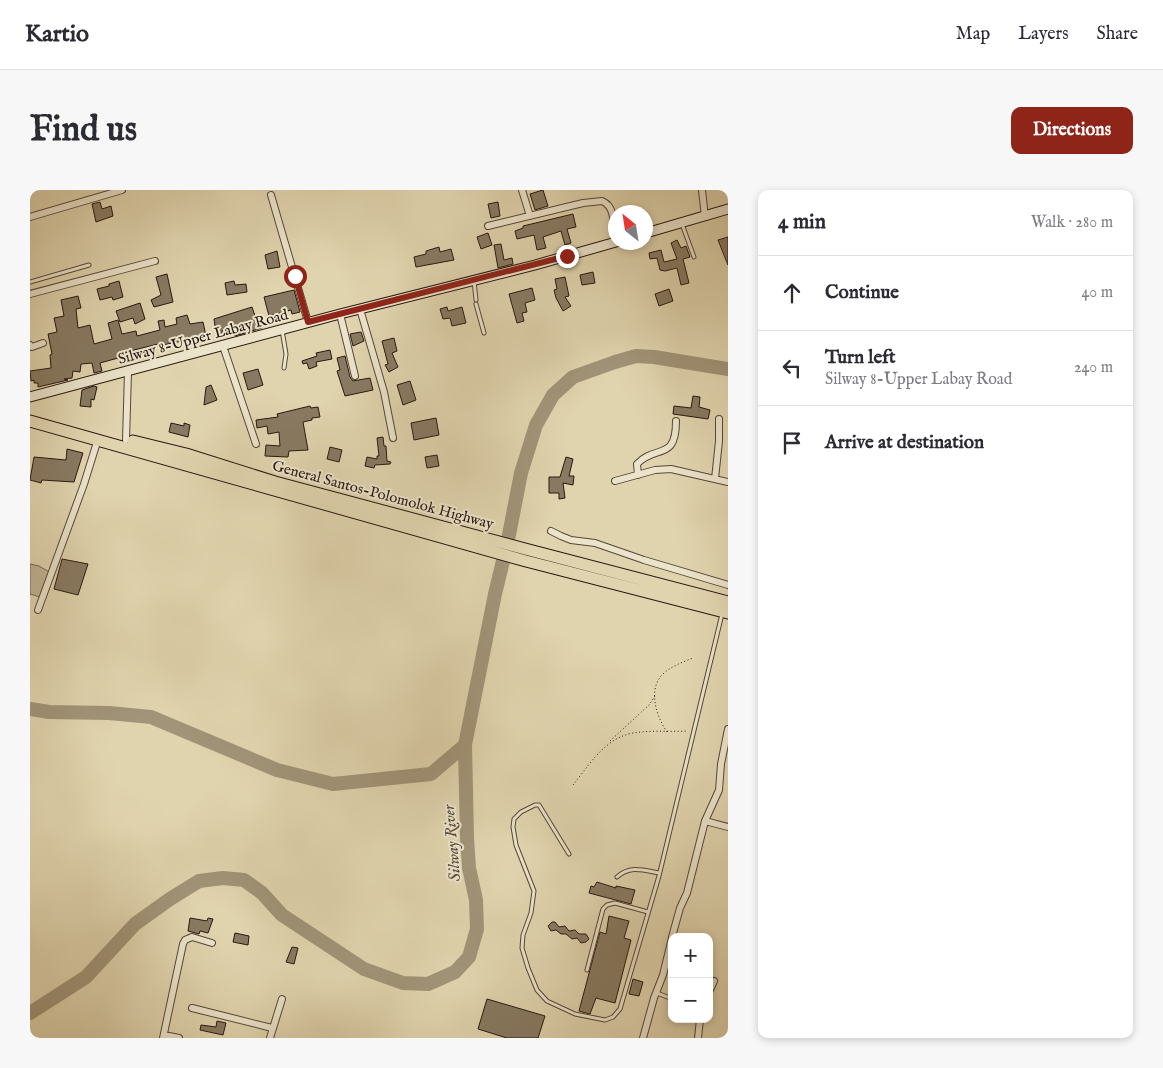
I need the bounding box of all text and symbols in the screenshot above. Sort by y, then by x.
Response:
text: Kartio [25,19,89,50]
text: Map [956,23,990,46]
text: Layers [1018,23,1069,46]
text: Share [1097,23,1138,46]
button: Directions [1011,107,1133,154]
text: Find us [30,108,137,153]
north arrow [608,205,653,250]
text: 4 min [778,209,826,236]
text: Walk · 280 m [1031,213,1113,233]
route end [556,245,579,268]
route start [284,265,307,288]
icon: ahead [778,279,806,307]
text: Continue [825,281,899,305]
text: 40 m [1081,283,1113,303]
street label: Silway 8-Upper Labay Road [116,305,291,369]
text: Turn left [825,346,896,370]
icon: left [778,354,806,382]
text: 240 m [1074,358,1113,378]
text: Silway 8-Upper Labay Road [825,370,1012,390]
icon: arrive [778,429,806,457]
text: Arrive at destination [825,431,984,455]
street label: General Santos-Polomolok Highway [270,456,496,534]
water label: Silway River [440,802,466,882]
map controls [668,933,713,1023]
button: + [668,933,713,978]
button: − [668,978,713,1023]

